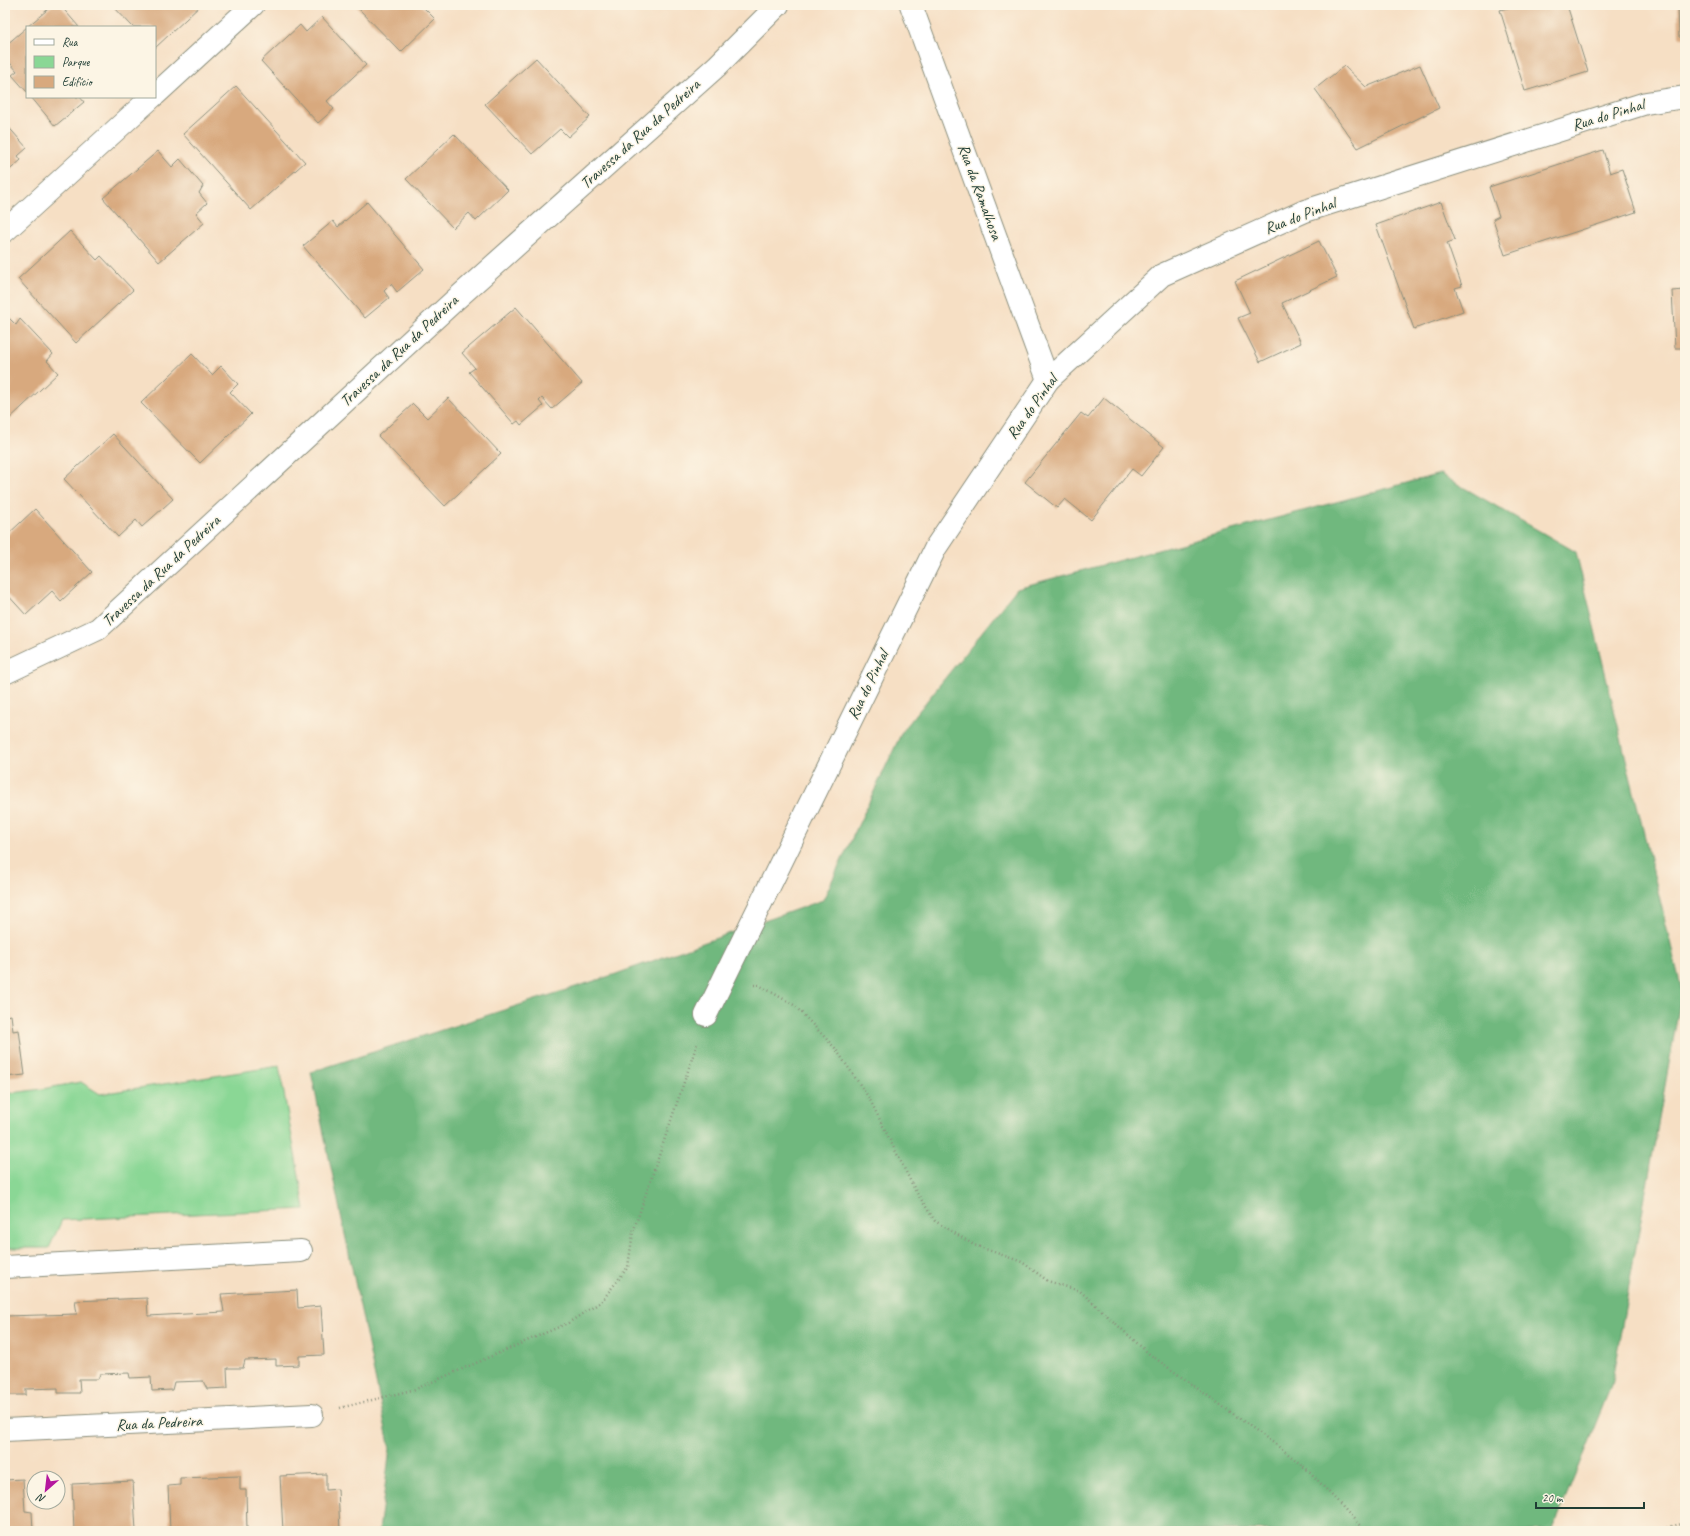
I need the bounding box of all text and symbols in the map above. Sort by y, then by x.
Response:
legend [26,26,156,98]
text: Rua [62,34,79,50]
text: Parque [62,54,91,70]
text: Edifício [62,74,94,90]
street label: Travessa da Rua da Pedreira [576,74,705,193]
street label: Rua do Pinhal [1570,94,1650,135]
street label: Rua da Ramalhosa [953,141,1007,244]
street label: Rua do Pinhal [1262,192,1341,239]
street label: Travessa da Rua da Pedreira [336,290,463,411]
street label: Rua do Pinhal [1002,368,1064,443]
street label: Travessa da Rua da Pedreira [98,510,225,631]
street label: Rua do Pinhal [843,644,895,723]
street label: Rua da Pedreira [115,1411,204,1435]
north arrow [26,1470,66,1510]
scale bar [1536,1484,1644,1510]
text: N [33,1490,48,1507]
text: 20 m [1542,1490,1564,1506]

